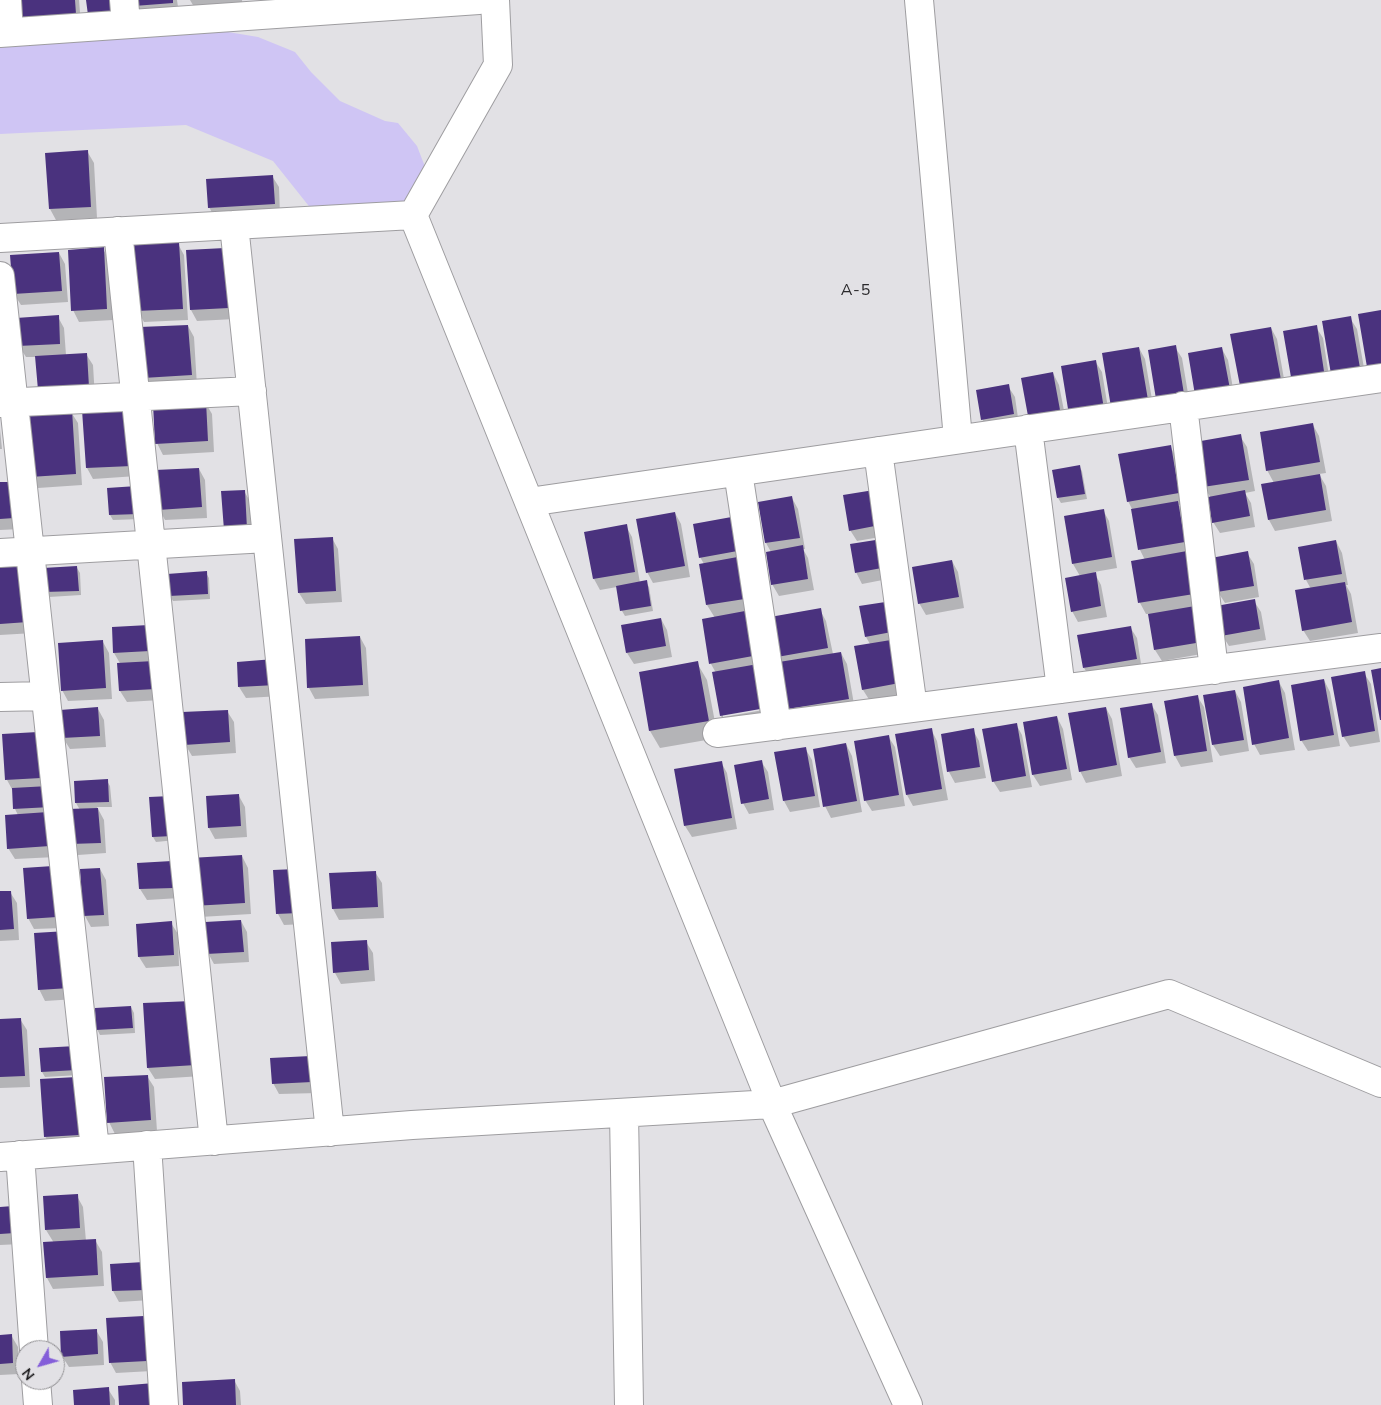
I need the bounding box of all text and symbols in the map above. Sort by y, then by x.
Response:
district label: A-5 [840,281,872,301]
north arrow [15,1340,65,1390]
text: N [18,1364,39,1384]

